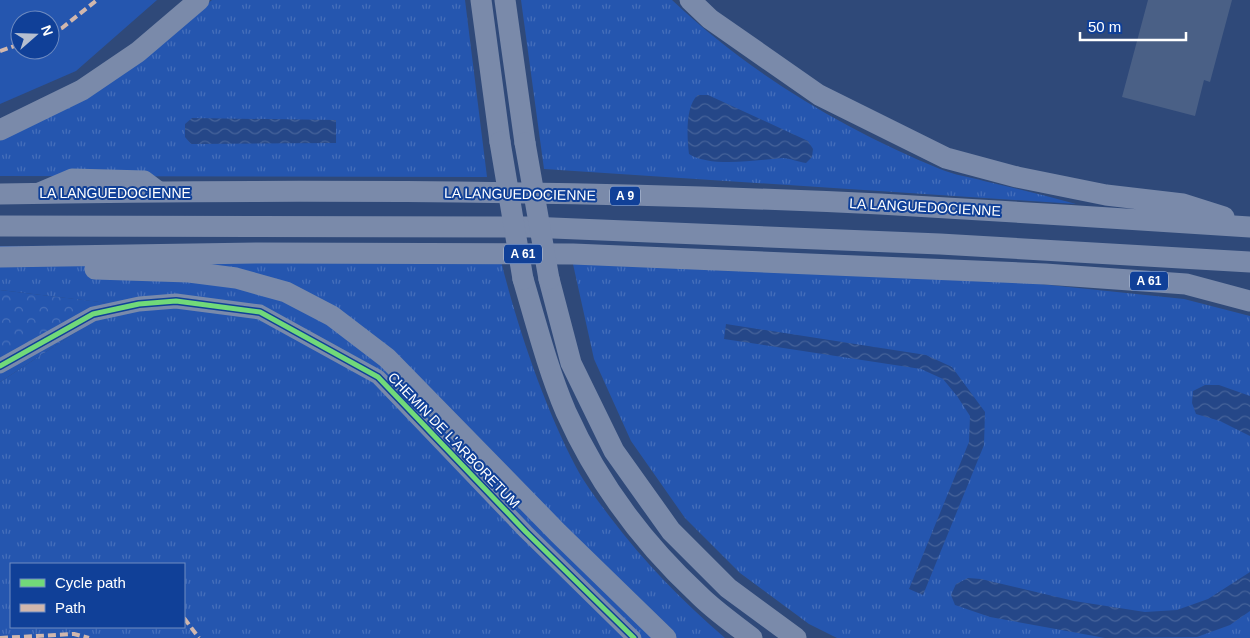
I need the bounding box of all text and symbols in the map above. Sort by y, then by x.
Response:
north arrow [10,10,60,60]
scale bar [1080,10,1186,42]
text: 50 m [1088,18,1121,35]
text: N [38,23,56,38]
street label: LA LANGUEDOCIENNE [39,185,191,201]
street label: LA LANGUEDOCIENNE [444,185,596,203]
road number: A 9 [610,187,640,206]
street label: LA LANGUEDOCIENNE [849,195,1001,219]
road number: A 61 [504,244,542,264]
road number: A 61 [1130,272,1168,290]
street label: CHEMIN DE L'ARBORETUM [385,369,523,511]
legend [10,563,185,628]
text: Cycle path [55,574,126,591]
text: Path [55,599,86,616]

